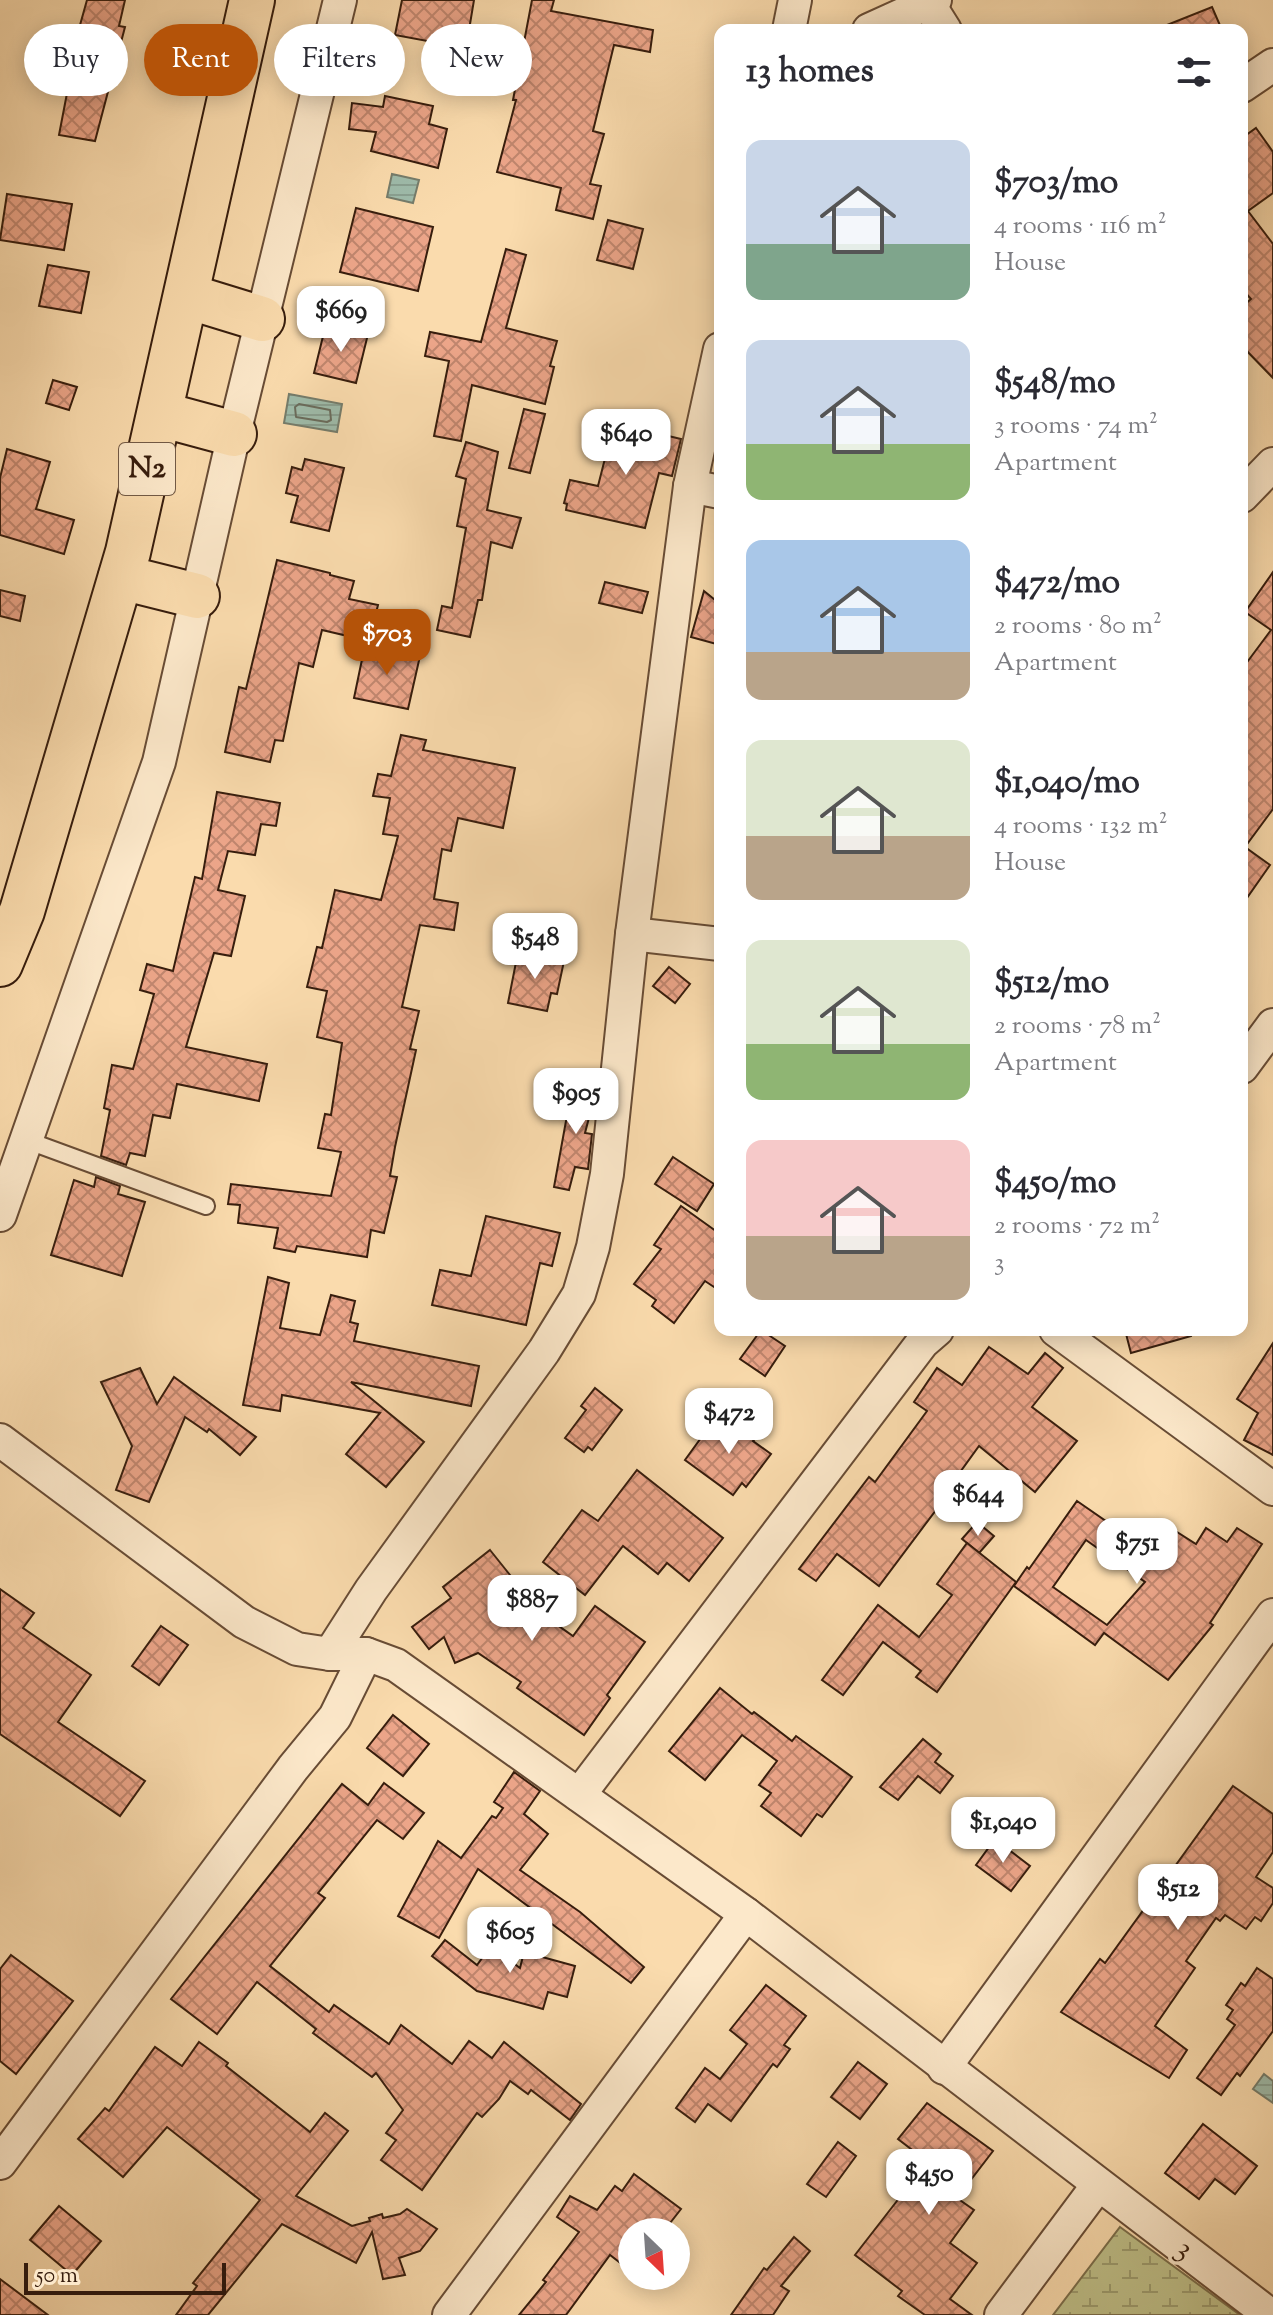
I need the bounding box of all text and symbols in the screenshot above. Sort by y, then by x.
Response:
chip: Buy [24,24,128,96]
chip: Rent [144,24,258,96]
chip: Filters [274,24,405,96]
chip: New [421,24,532,96]
text: 13 homes [746,48,874,97]
icon: filters [1172,50,1216,94]
text: $703/mo [994,159,1118,208]
icon: home [810,172,906,268]
text: 4 rooms · 116 m² [994,208,1167,245]
text: House [994,245,1066,282]
pin: $669 [294,286,388,354]
text: $669 [315,293,367,330]
text: $548/mo [994,359,1116,408]
icon: home [810,372,906,468]
text: 3 rooms · 74 m² [994,408,1158,445]
pin: $640 [579,409,673,477]
text: $640 [600,416,652,453]
road number: N2 [119,443,175,495]
text: Apartment [994,445,1117,482]
text: $472/mo [994,559,1120,608]
icon: home [810,572,906,668]
text: 2 rooms · 80 m² [994,608,1162,645]
pin: $703 [340,609,434,677]
text: $703 [362,616,412,653]
text: Apartment [994,645,1117,682]
text: $1,040/mo [994,759,1140,808]
icon: home [810,772,906,868]
text: 4 rooms · 132 m² [994,808,1168,845]
text: House [994,845,1066,882]
pin: $548 [488,913,582,981]
text: $548 [511,920,559,957]
text: $512/mo [994,959,1109,1008]
icon: home [810,972,906,1068]
text: 2 rooms · 78 m² [994,1008,1161,1045]
text: Apartment [994,1045,1117,1082]
pin: $905 [529,1068,623,1136]
text: $905 [551,1075,601,1112]
text: $450/mo [994,1159,1116,1208]
icon: home [810,1172,906,1268]
text: 2 rooms · 72 m² [994,1208,1160,1245]
text: 3 [994,1245,1005,1282]
pin: $472 [682,1388,776,1456]
text: $472 [703,1395,755,1432]
pin: $644 [931,1470,1025,1538]
text: $644 [952,1477,1004,1514]
pin: $751 [1090,1518,1184,1586]
text: $751 [1115,1525,1159,1562]
pin: $887 [485,1575,579,1643]
text: $887 [506,1582,558,1619]
pin: $1,040 [938,1797,1068,1865]
text: $1,040 [969,1804,1037,1841]
pin: $512 [1131,1864,1225,1932]
text: $512 [1156,1871,1200,1908]
pin: $605 [463,1907,557,1975]
text: $605 [485,1914,535,1951]
pin: $450 [882,2149,976,2217]
text: $450 [904,2156,954,2193]
north arrow [618,2218,690,2290]
map controls [618,2218,690,2290]
street label: 3 [1165,2228,1203,2272]
scale bar [24,2259,226,2295]
text: 50 m [36,2261,78,2293]

